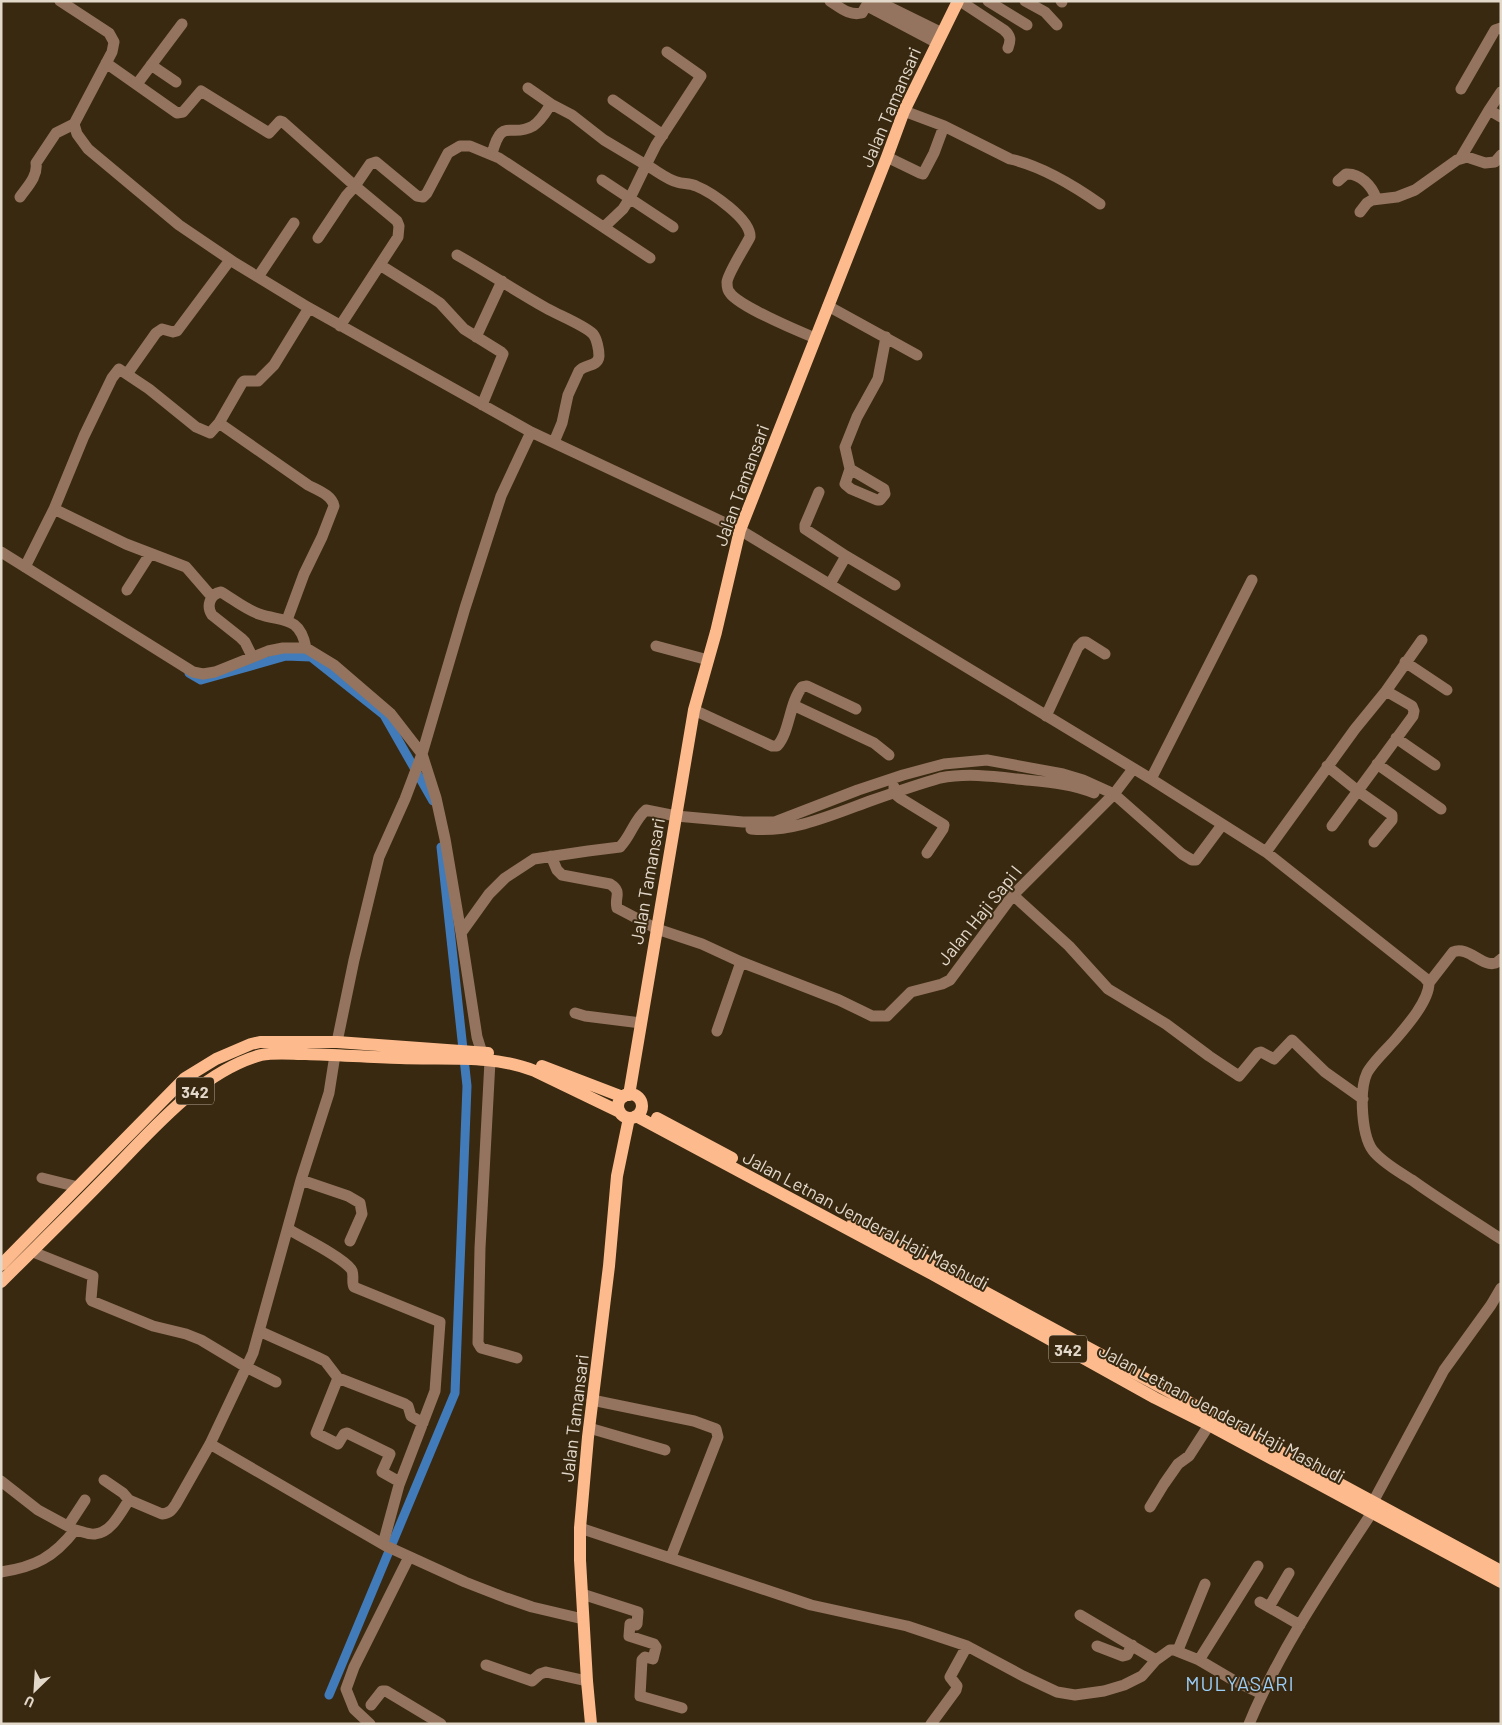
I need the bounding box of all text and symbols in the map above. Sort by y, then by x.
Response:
street label: Jalan Tamansari [855,44,925,170]
street label: Jalan Tamansari [709,421,773,549]
street label: Jalan Tamansari [625,816,669,946]
street label: Jalan Haji Sapi I [932,861,1026,969]
road number: 342 [176,1078,214,1104]
street label: Jalan Letnan Jenderal Haji Mashudi [739,1146,993,1294]
road number: 342 [1049,1336,1087,1362]
street label: Jalan Letnan Jenderal Haji Mashudi [1095,1339,1349,1487]
street label: Jalan Tamansari [555,1353,593,1483]
north arrow [10,1665,60,1715]
district label: MULYASARI [1185,1671,1295,1695]
text: U [22,1693,37,1712]

